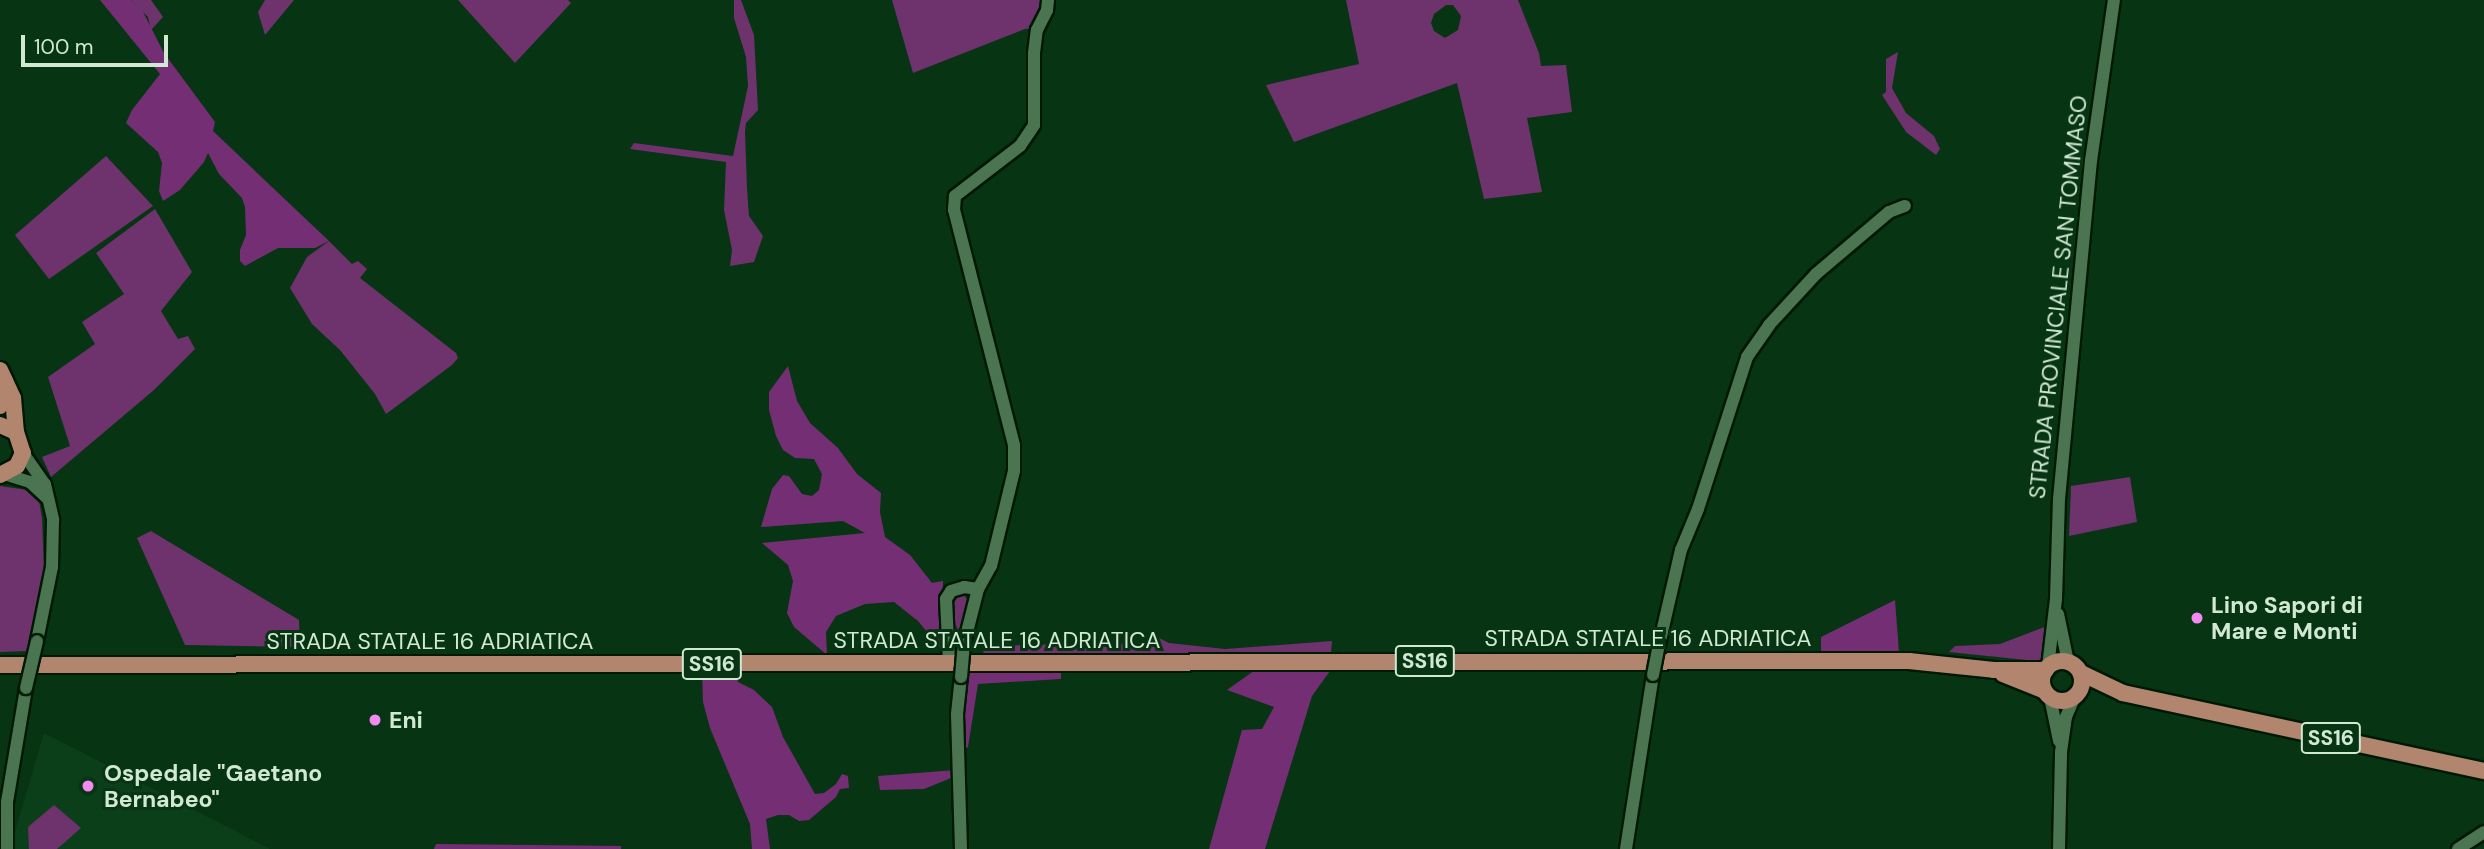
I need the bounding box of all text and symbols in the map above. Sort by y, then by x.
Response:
scale bar [24,21,172,65]
text: 100 m [34,33,94,61]
street label: STRADA PROVINCIALE SAN TOMMASO [2023,94,2093,500]
place label: Lino Sapori di Mare e Monti [2211,591,2363,645]
marker: Lino Sapori di Mare e Monti [2189,610,2205,626]
street label: STRADA STATALE 16 ADRIATICA [1485,624,1811,652]
street label: STRADA STATALE 16 ADRIATICA [834,626,1160,654]
street label: STRADA STATALE 16 ADRIATICA [267,627,593,655]
road number: SS16 [1394,644,1456,678]
road number: SS16 [680,646,744,682]
place label: Eni [389,706,423,734]
marker: Eni [367,712,383,728]
road number: SS16 [2300,720,2362,756]
place label: Ospedale "Gaetano Bernabeo" [104,759,322,813]
marker: Ospedale "Gaetano Bernabeo" [78,776,98,796]

